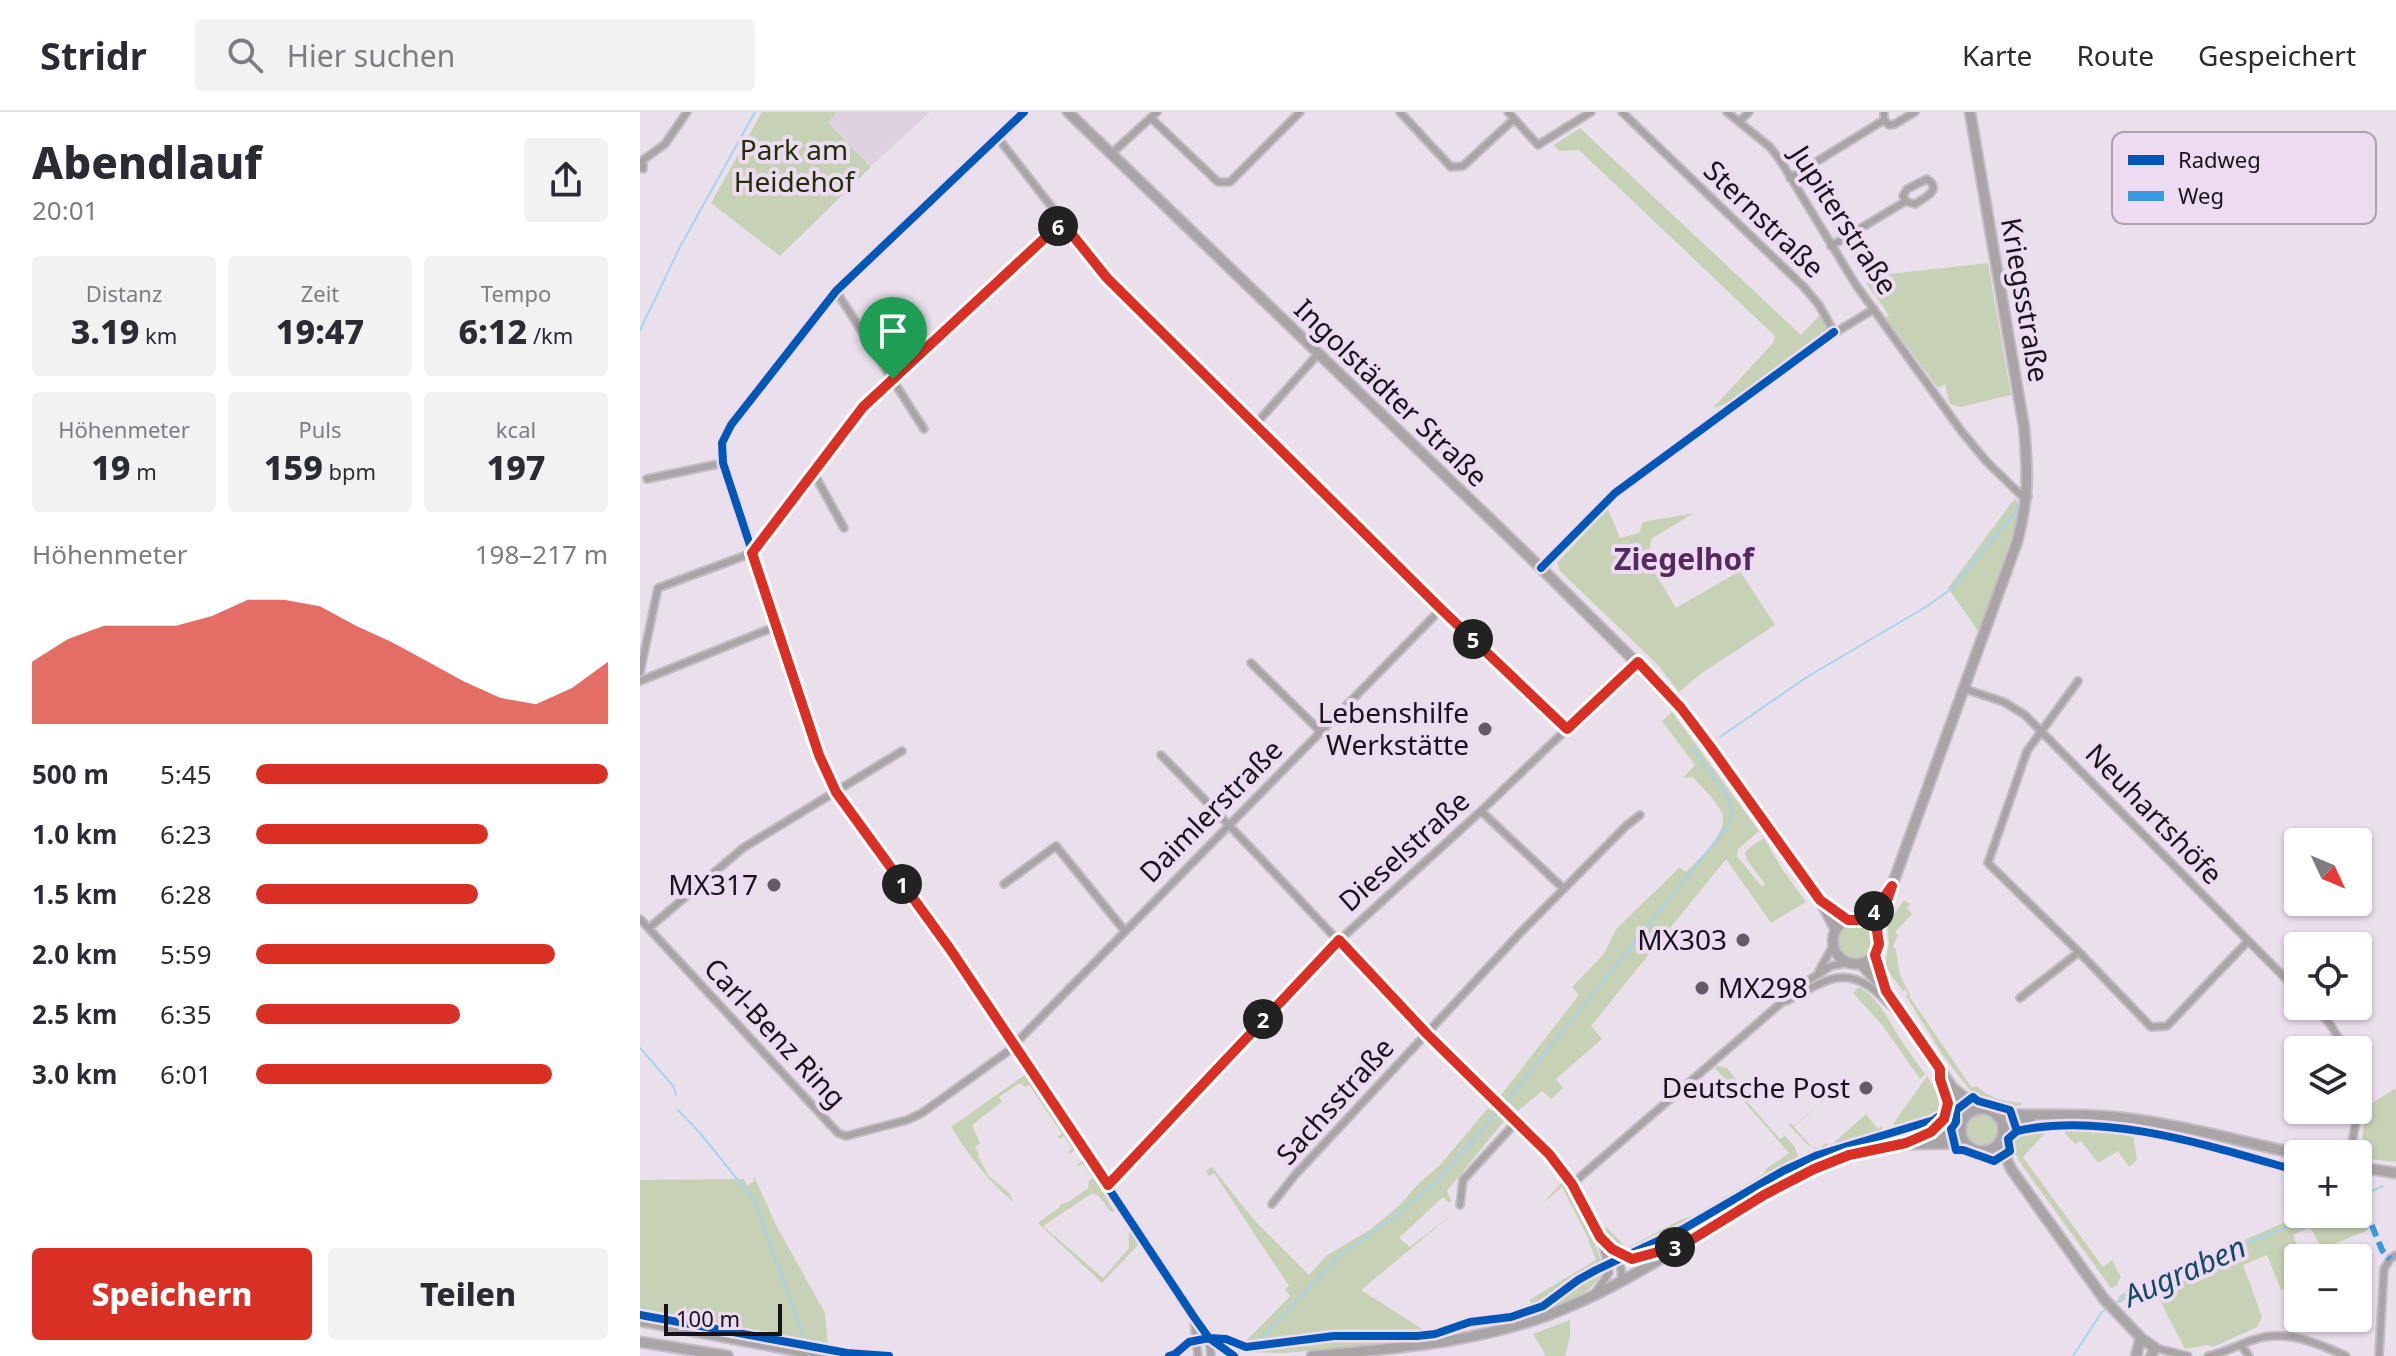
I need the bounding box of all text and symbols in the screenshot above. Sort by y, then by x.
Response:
search box [195,19,755,91]
text: Stridr [40,29,147,81]
icon: search [223,33,267,77]
text: Hier suchen [287,35,455,76]
text: Karte [1962,36,2032,74]
text: Route [2076,36,2154,74]
text: Gespeichert [2198,36,2356,74]
park label: Park am Heidehof [734,130,856,200]
text: Abendlauf [32,132,262,192]
legend [2112,132,2376,224]
street label: Jupiterstraße [1781,135,1907,301]
button: share [524,138,608,222]
text: Radweg [2178,144,2261,174]
street label: Sternstraße [1696,151,1833,285]
text: Weg [2178,180,2224,210]
text: 20:01 [32,192,98,228]
pin: 6 [1038,206,1078,246]
text: 6 [1052,211,1064,241]
street label: Kriegsstraße [1993,215,2059,385]
text: Distanz [86,278,162,308]
text: Zeit [301,278,339,308]
text: Tempo [481,278,551,308]
street label: Ingolstädter Straße [1287,290,1497,495]
pin [859,297,927,379]
text: 3.19 [71,308,139,354]
text: 19:47 [276,308,364,354]
text: 6:12 [459,308,527,354]
icon: arrive [871,309,915,353]
text: km [139,320,177,350]
text: /km [527,320,573,350]
text: Höhenmeter [58,414,190,444]
text: Puls [298,414,342,444]
text: kcal [496,414,536,444]
text: 19 [91,444,131,490]
text: 159 [264,444,323,490]
text: 197 [487,444,545,490]
text: m [131,456,157,486]
text: bpm [323,456,376,486]
text: Höhenmeter [32,536,188,572]
text: 198–217 m [475,536,608,572]
district label: Ziegelhof [1614,538,1755,579]
pin: 5 [1453,619,1493,659]
text: 5 [1467,624,1479,654]
place label: Lebenshilfe Werkstätte [1318,693,1469,763]
marker: Lebenshilfe Werkstätte [1476,720,1494,738]
street label: Daimlerstraße [1130,730,1290,890]
street label: Neuhartshöfe [2078,735,2232,892]
text: 500 m [32,756,109,792]
text: 5:45 [160,756,212,792]
street label: Dieselstraße [1330,781,1477,919]
text: 1.0 km [32,816,117,852]
text: 6:23 [160,816,212,852]
north arrow [2284,828,2372,916]
map controls [2284,828,2372,1332]
pin: 1 [882,864,922,904]
place label: MX317 [668,865,758,903]
text: 1 [896,869,908,899]
text: 1.5 km [32,876,117,912]
text: 6:28 [160,876,212,912]
marker: MX317 [765,876,783,894]
pin: 4 [1854,891,1894,931]
text: 4 [1868,896,1880,926]
place label: MX303 [1637,920,1727,958]
marker: MX303 [1734,931,1752,949]
button: locate [2284,932,2372,1020]
text: 2.0 km [32,936,117,972]
text: 5:59 [160,936,212,972]
street label: Carl-Benz Ring [696,949,855,1116]
place label: MX298 [1718,968,1808,1006]
marker: MX298 [1693,979,1711,997]
text: 2.5 km [32,996,117,1032]
text: 6:35 [160,996,212,1032]
pin: 2 [1243,999,1283,1039]
text: 2 [1257,1004,1269,1034]
street label: Sachsstraße [1267,1029,1402,1172]
button: layers [2284,1036,2372,1124]
text: 3.0 km [32,1056,117,1092]
text: 6:01 [160,1056,212,1092]
place label: Deutsche Post [1662,1068,1850,1106]
marker: Deutsche Post [1857,1079,1875,1097]
button: + [2284,1140,2372,1228]
water label: Augraben [2115,1226,2252,1317]
pin: 3 [1655,1227,1695,1267]
text: 3 [1669,1232,1681,1262]
button: − [2284,1244,2372,1332]
button: Speichern [32,1248,312,1340]
button: Teilen [328,1248,608,1340]
scale bar [664,1300,782,1336]
text: 100 m [676,1303,740,1333]

